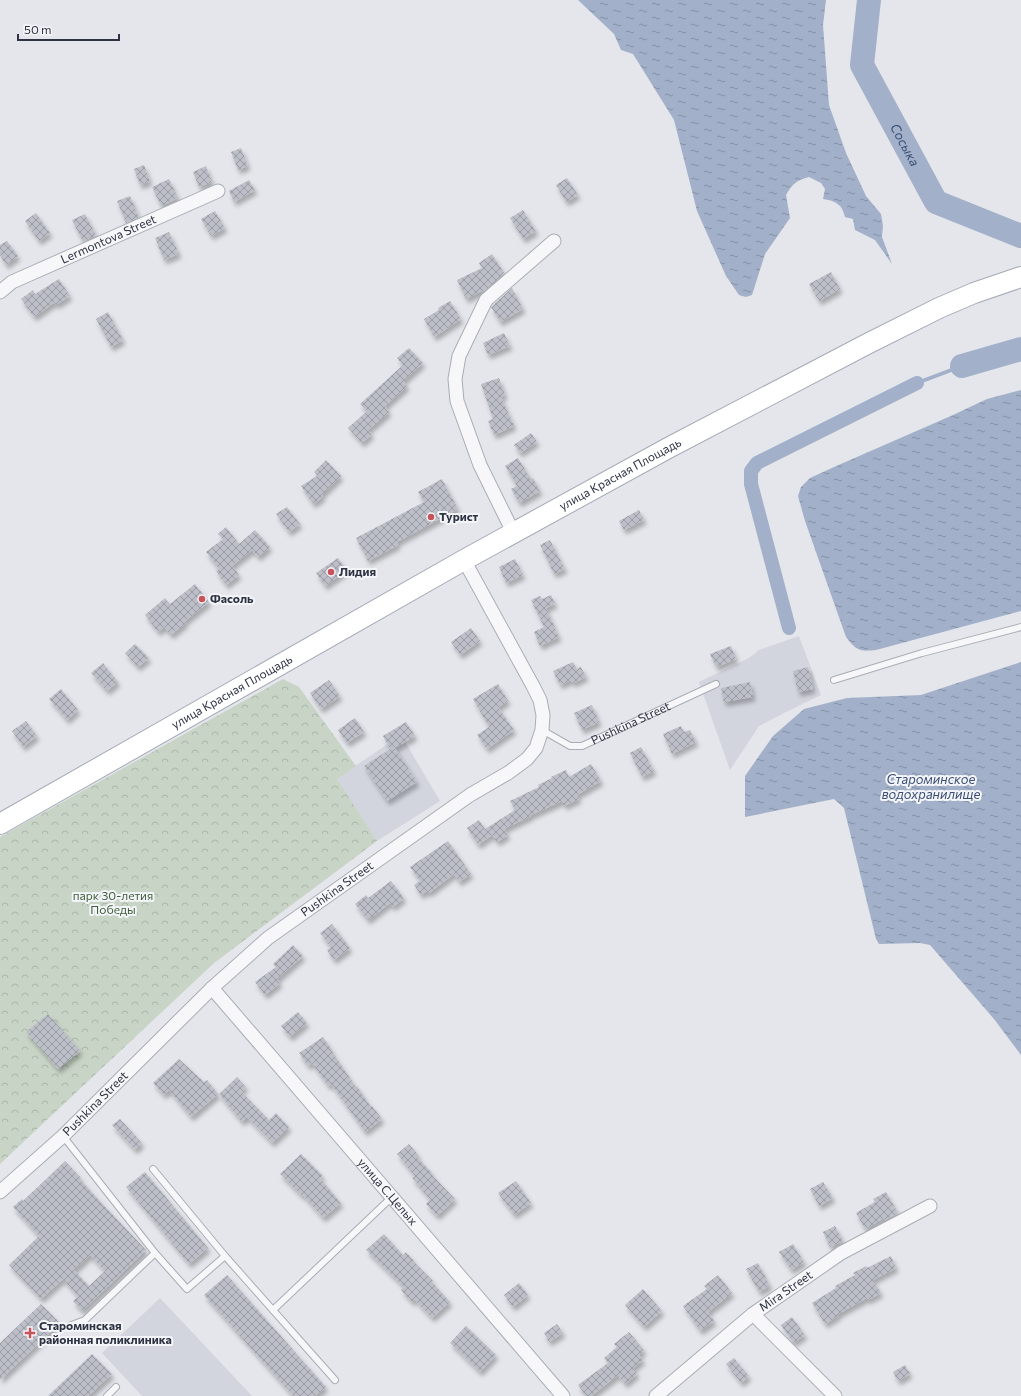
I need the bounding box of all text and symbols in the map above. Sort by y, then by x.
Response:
scale bar [18,16,119,42]
text: 50 m [24,22,52,36]
water label: Сосыка [887,121,923,169]
street label: Lermontova Street [58,211,158,266]
street label: улица Красная Площадь [556,435,683,512]
place label: Турист [439,509,479,523]
marker: Турист [426,512,436,522]
place label: Лидия [339,564,376,578]
marker: Лидия [326,567,336,577]
place label: Фасоль [210,591,254,605]
marker: Фасоль [197,594,207,604]
street label: улица Красная Площадь [169,651,294,731]
street label: Pushkina Street [589,698,672,747]
water label: Староминское водохранилище [882,771,980,802]
street label: Pushkina Street [297,858,376,919]
park label: парк 30-летия Победы [73,888,153,916]
street label: Pushkina Street [59,1068,130,1138]
street label: улица С.Целых [356,1155,421,1228]
street label: Mira Street [756,1267,815,1314]
place label: Староминская районная поликлиника [39,1318,172,1346]
marker: Староминская районная поликлиника [24,1327,36,1339]

